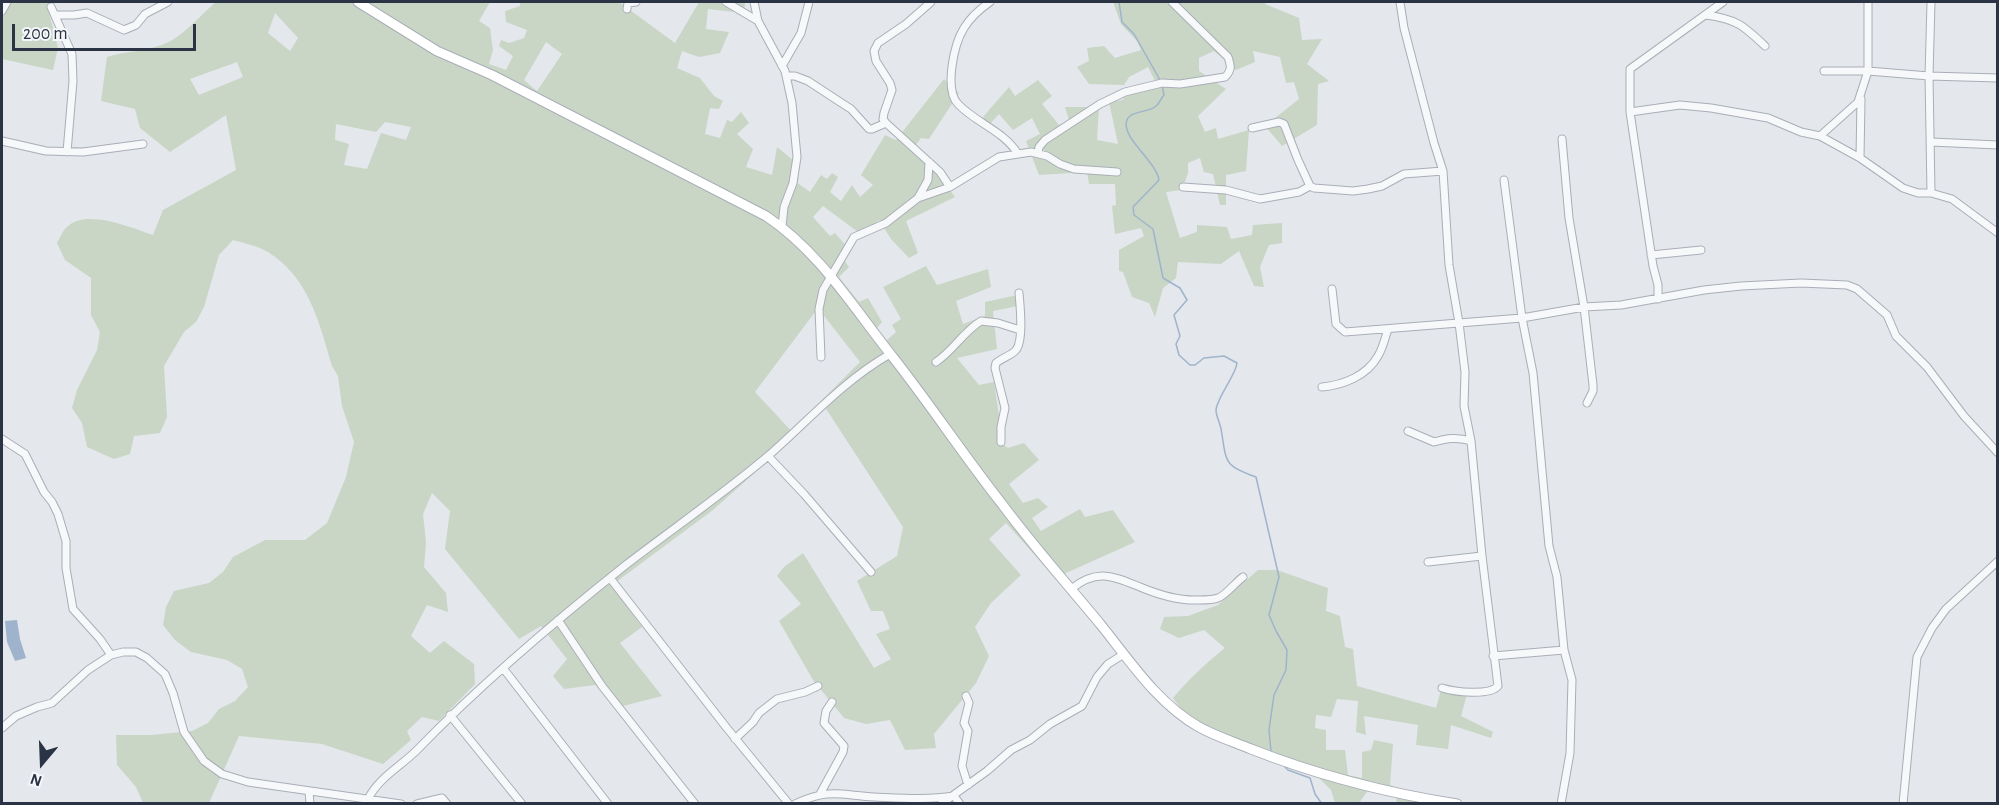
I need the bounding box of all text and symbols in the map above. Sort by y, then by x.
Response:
scale bar [15,12,200,50]
text: 200 m [23,25,68,43]
north arrow [12,733,72,793]
text: N [28,771,44,789]

